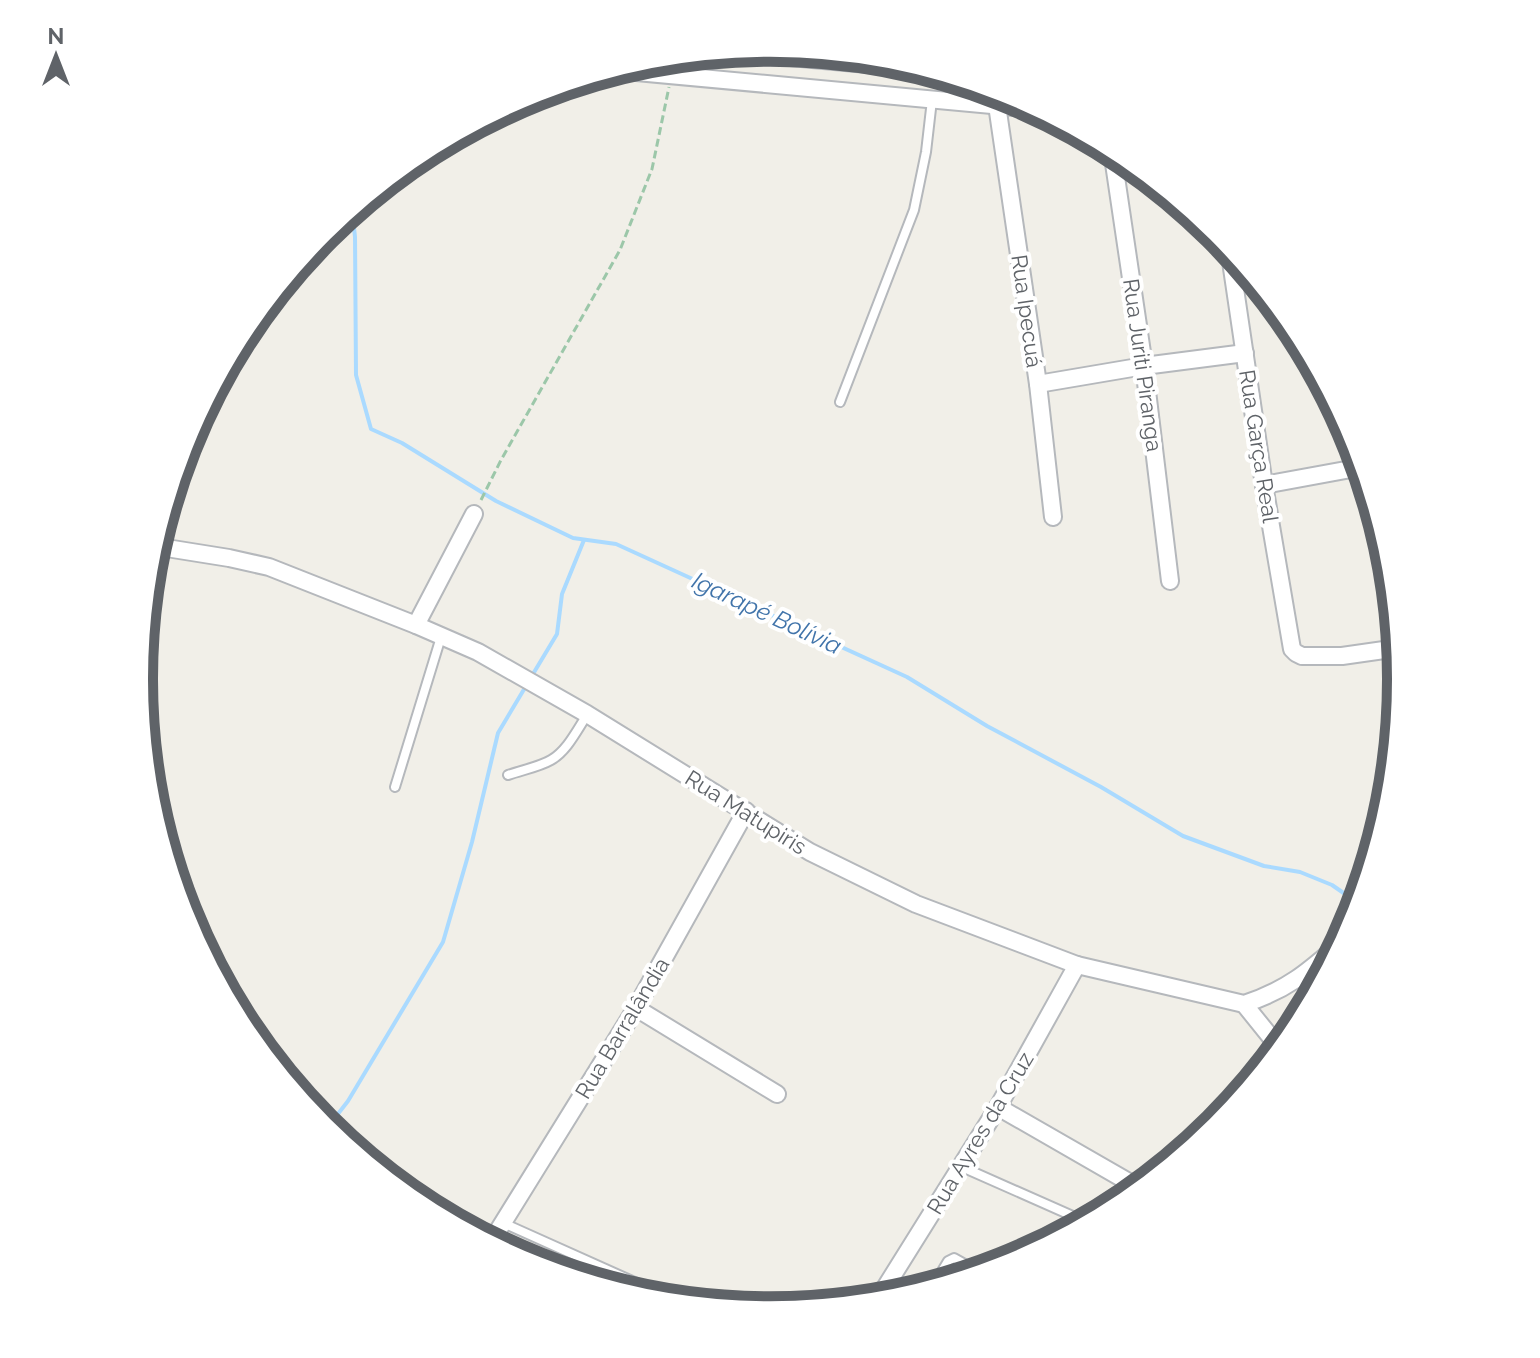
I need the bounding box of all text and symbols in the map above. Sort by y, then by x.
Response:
north arrow [16,16,96,96]
text: N [48,23,64,49]
street label: Rua Ipecuá [1006,253,1048,369]
street label: Rua Juriti Piranga [1118,277,1168,453]
street label: Rua Garça Real [1234,368,1284,524]
water label: Igarapé Bolívia [688,566,846,660]
street label: Rua Matupiris [681,764,811,860]
street label: Rua Barralândia [570,953,674,1103]
street label: Rua Ayres da Cruz [921,1047,1039,1219]

